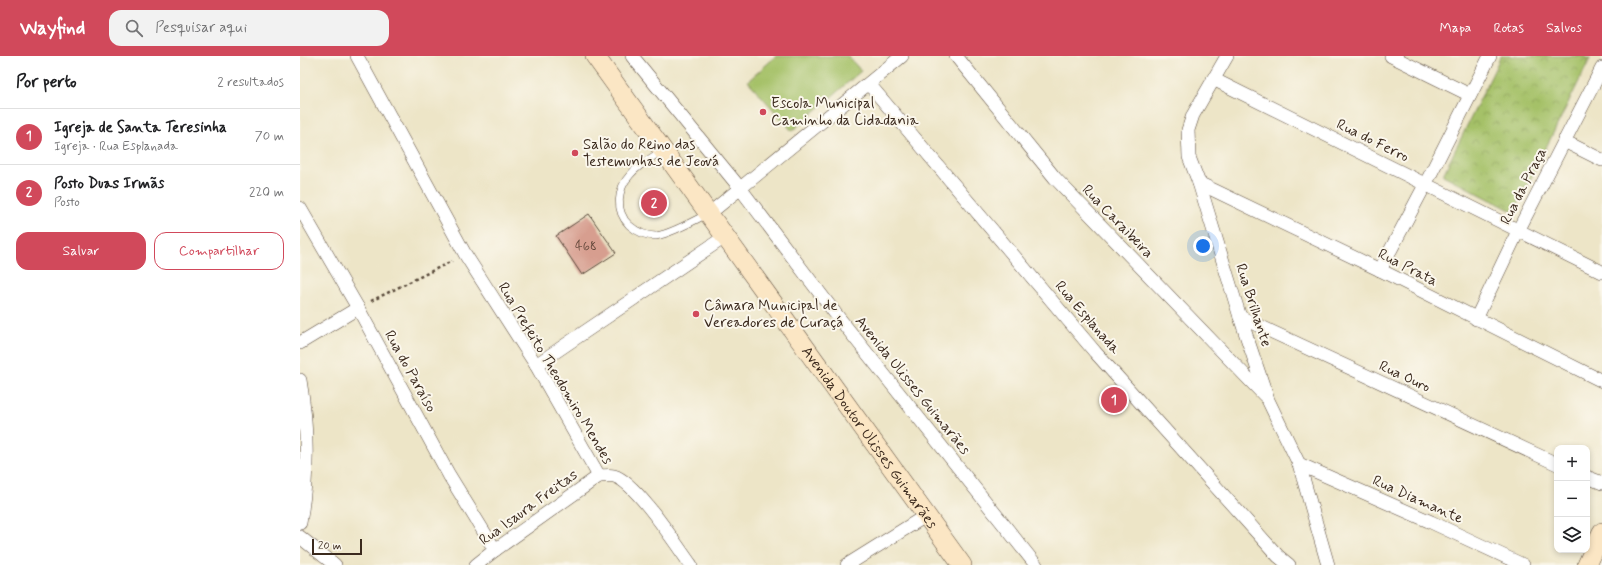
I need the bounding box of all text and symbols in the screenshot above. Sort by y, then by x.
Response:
search box [109,10,389,46]
text: Wayfind [20,16,85,41]
icon: search [123,17,145,39]
text: Pesquisar aqui [155,18,247,38]
text: Mapa [1440,19,1471,37]
text: Rotas [1493,19,1524,37]
text: Salvos [1546,19,1582,37]
text: Por perto [16,71,77,93]
text: 2 resultados [217,74,284,91]
place label: Escola Municipal Caminho da Cidadania [771,94,919,131]
marker: Escola Municipal Caminho da Cidadania [758,107,768,117]
street label: Rua do Ferro [1333,115,1412,167]
text: Igreja de Santa Teresinha [54,118,227,138]
text: 1 [26,128,32,145]
text: 70 m [255,128,284,145]
place label: Salão do Reino das Testemunhas de Jeová [583,135,719,172]
text: Igreja · Rua Esplanada [54,138,178,155]
street label: Rua da Praça [1496,144,1552,228]
marker: Salão do Reino das Testemunhas de Jeová [570,148,580,158]
text: Posto Duas Irmãs [54,174,164,194]
street label: Rua Caraibeira [1077,181,1157,263]
text: 2 [26,184,32,201]
text: 220 m [249,184,284,201]
pin: 2 [641,188,667,218]
text: Posto [54,194,80,211]
button: Salvar [16,232,146,270]
button: Compartilhar [154,232,284,270]
your location [1193,236,1213,256]
house number: 468 [575,238,597,255]
street label: Rua Prata [1374,244,1441,292]
street label: Rua Brilhante [1230,261,1276,350]
street label: Rua Esplanada [1050,277,1125,359]
street label: Rua Prefeito Theodomiro Mendes [493,279,618,468]
place label: Câmara Municipal de Vereadores de Curaçá [704,296,843,333]
marker: Câmara Municipal de Vereadores de Curaçá [691,309,701,319]
street label: Avenida Ulisses Guimarães [850,312,975,459]
street label: Rua do Paraíso [379,327,441,416]
street label: Avenida Doutor Ulisses Guimarães [796,343,942,533]
street label: Rua Ouro [1376,356,1434,398]
pin: 1 [1101,385,1127,415]
map controls [1554,445,1590,553]
button: + [1554,445,1590,481]
street label: Rua Isaura Freitas [475,465,582,550]
street label: Rua Diamante [1369,471,1466,529]
button: − [1554,481,1590,517]
button: layers [1554,517,1590,553]
scale bar [312,537,362,556]
text: 20 m [318,539,341,553]

